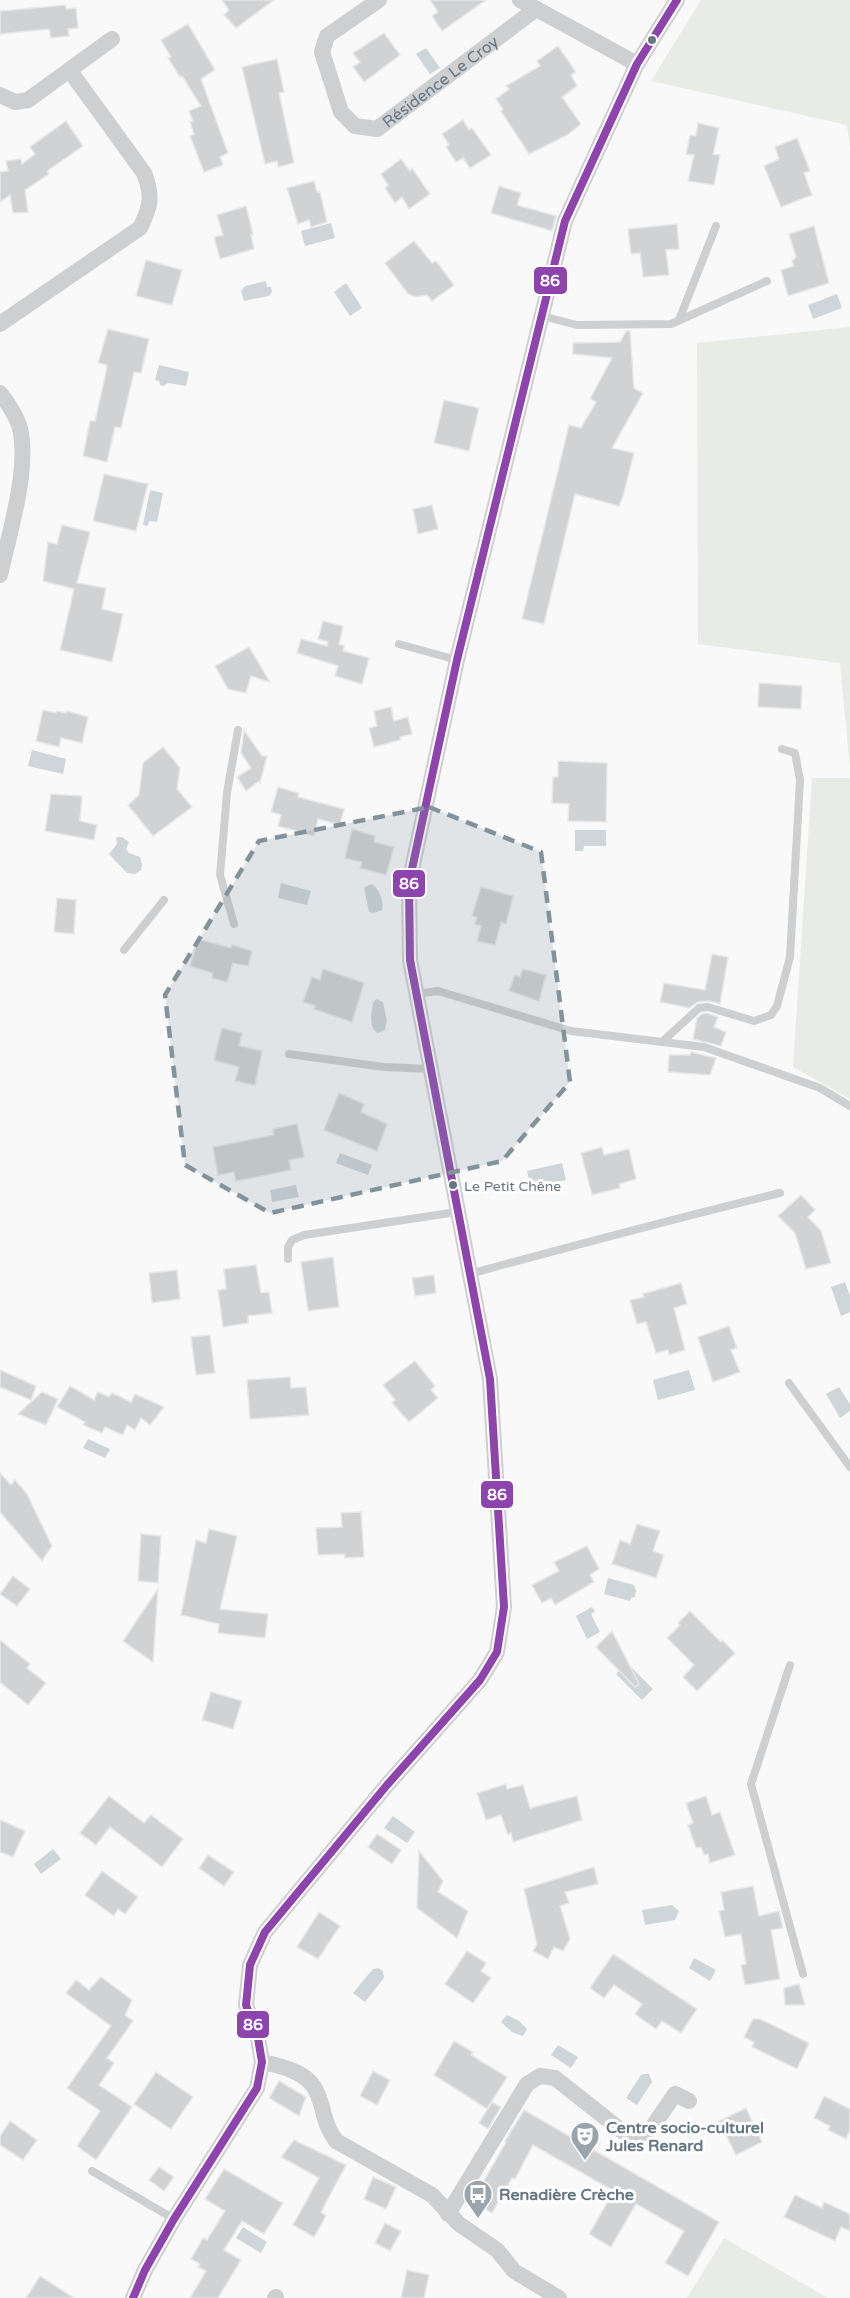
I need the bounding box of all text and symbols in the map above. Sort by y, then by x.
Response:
street label: Résidence Le Croy [379,32,503,132]
unlabelled marker [646,34,658,46]
line badge: 86 [533,266,568,295]
text: 86 [540,271,560,291]
line badge: 86 [392,869,426,898]
text: 86 [399,874,419,894]
place label: Le Petit Chêne [464,1178,561,1195]
marker: Le Petit Chêne [447,1179,459,1191]
line badge: 86 [480,1480,514,1509]
text: 86 [487,1485,507,1505]
line badge: 86 [236,2010,270,2039]
text: 86 [243,2015,263,2035]
place label: Centre socio-culturel Jules Renard [605,2118,764,2156]
theatre icon: Centre socio-culturel Jules Renard [569,2120,601,2162]
bus stop icon: Renadière Crèche [462,2178,494,2220]
place label: Renadière Crèche [499,2185,634,2205]

